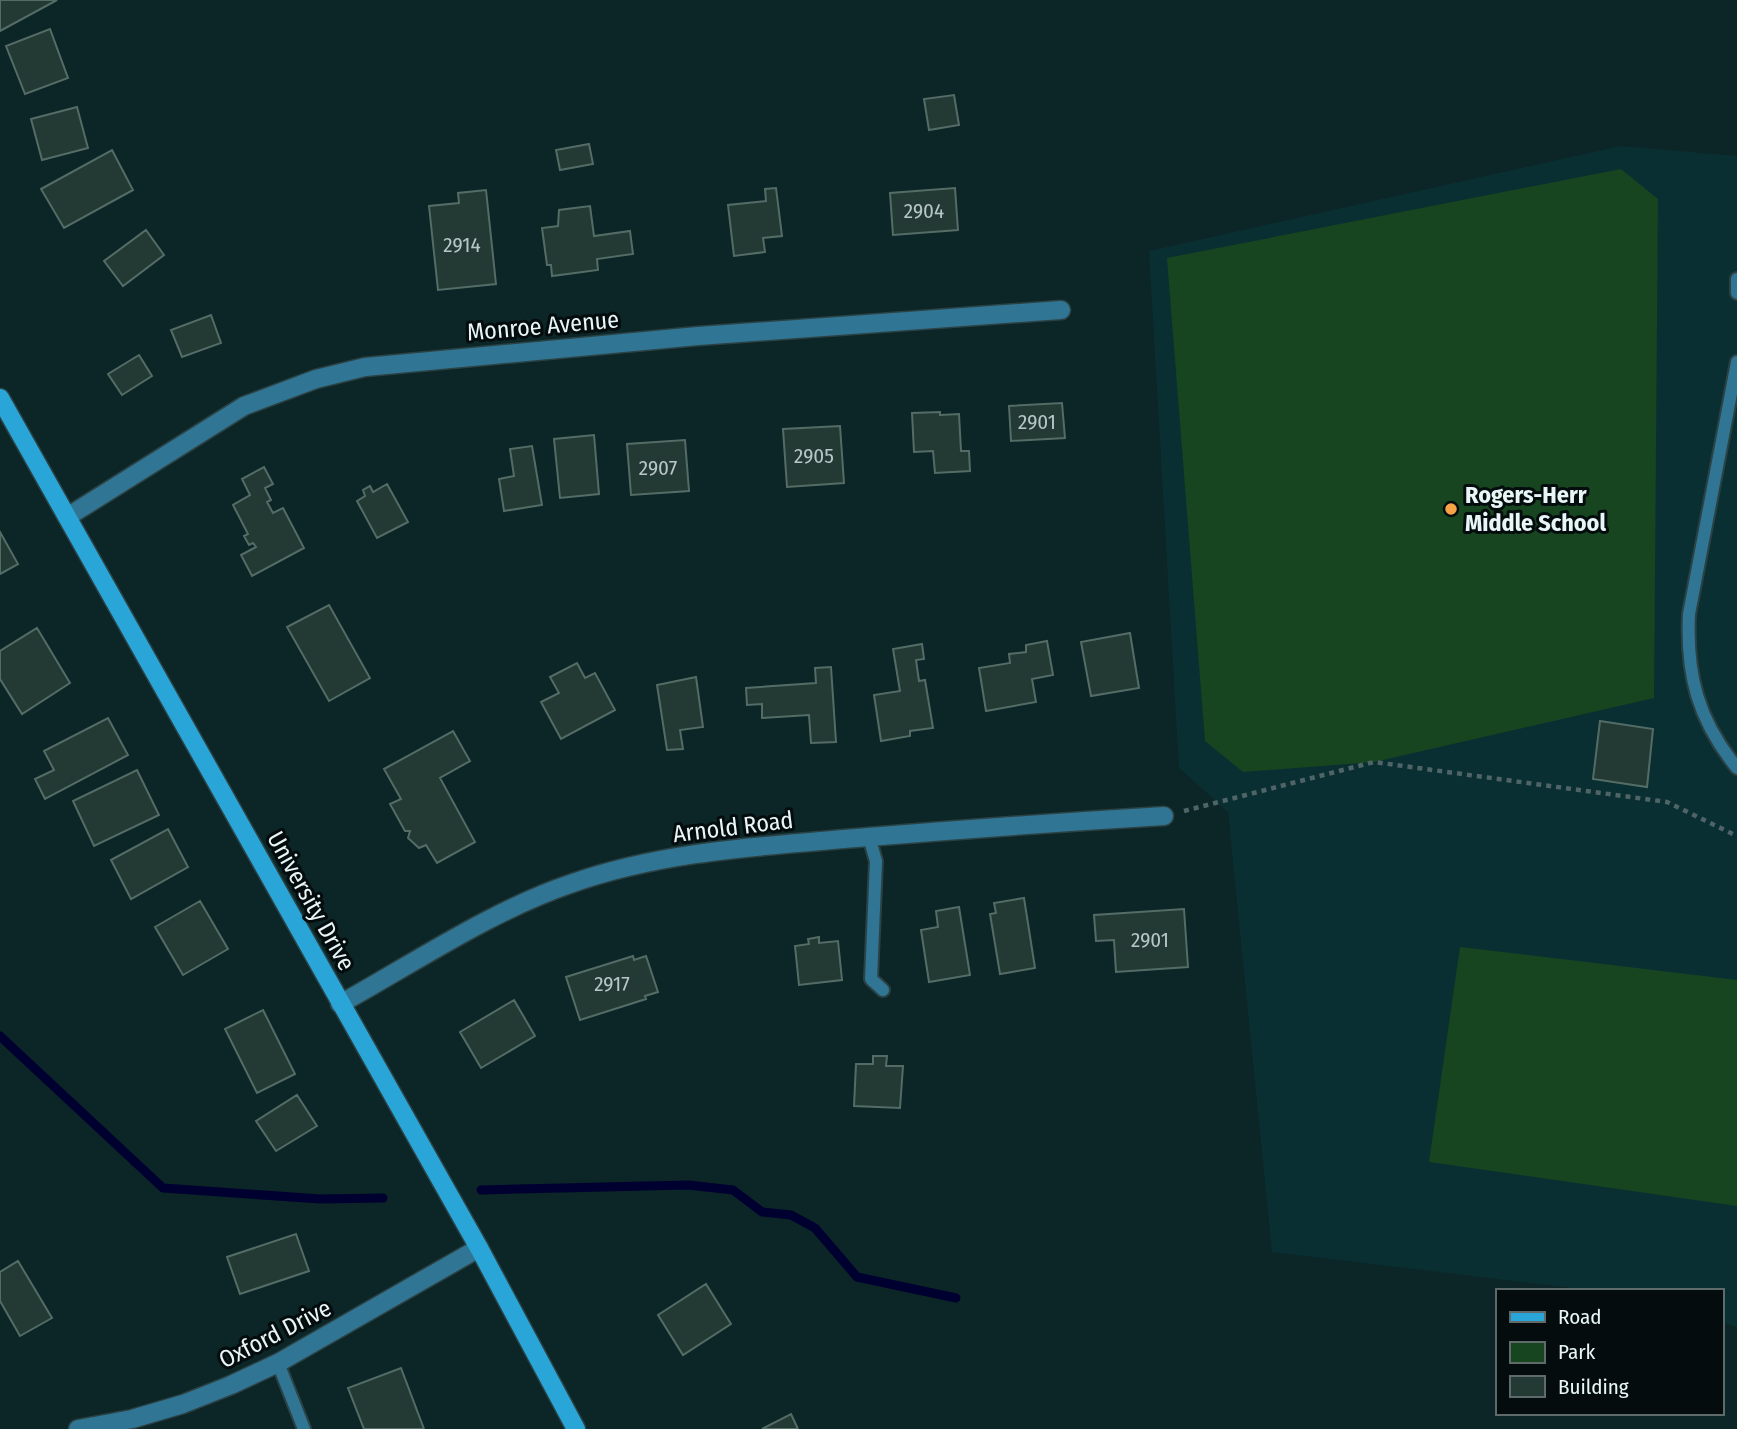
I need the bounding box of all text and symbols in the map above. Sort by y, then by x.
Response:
house number: 2904 [904,198,944,224]
house number: 2914 [443,232,481,258]
street label: Monroe Avenue [466,305,620,347]
house number: 2901 [1018,409,1056,435]
house number: 2905 [794,443,834,469]
house number: 2907 [639,455,677,481]
place label: Rogers-Herr Middle School [1465,481,1606,537]
marker: Rogers-Herr Middle School [1443,501,1459,517]
street label: Arnold Road [671,806,795,848]
street label: University Drive [261,827,361,975]
house number: 2901 [1131,927,1169,953]
house number: 2917 [594,971,630,997]
legend [1496,1289,1723,1415]
street label: Oxford Drive [214,1294,336,1374]
text: Road [1558,1304,1602,1330]
text: Park [1558,1339,1596,1365]
text: Building [1558,1374,1629,1400]

